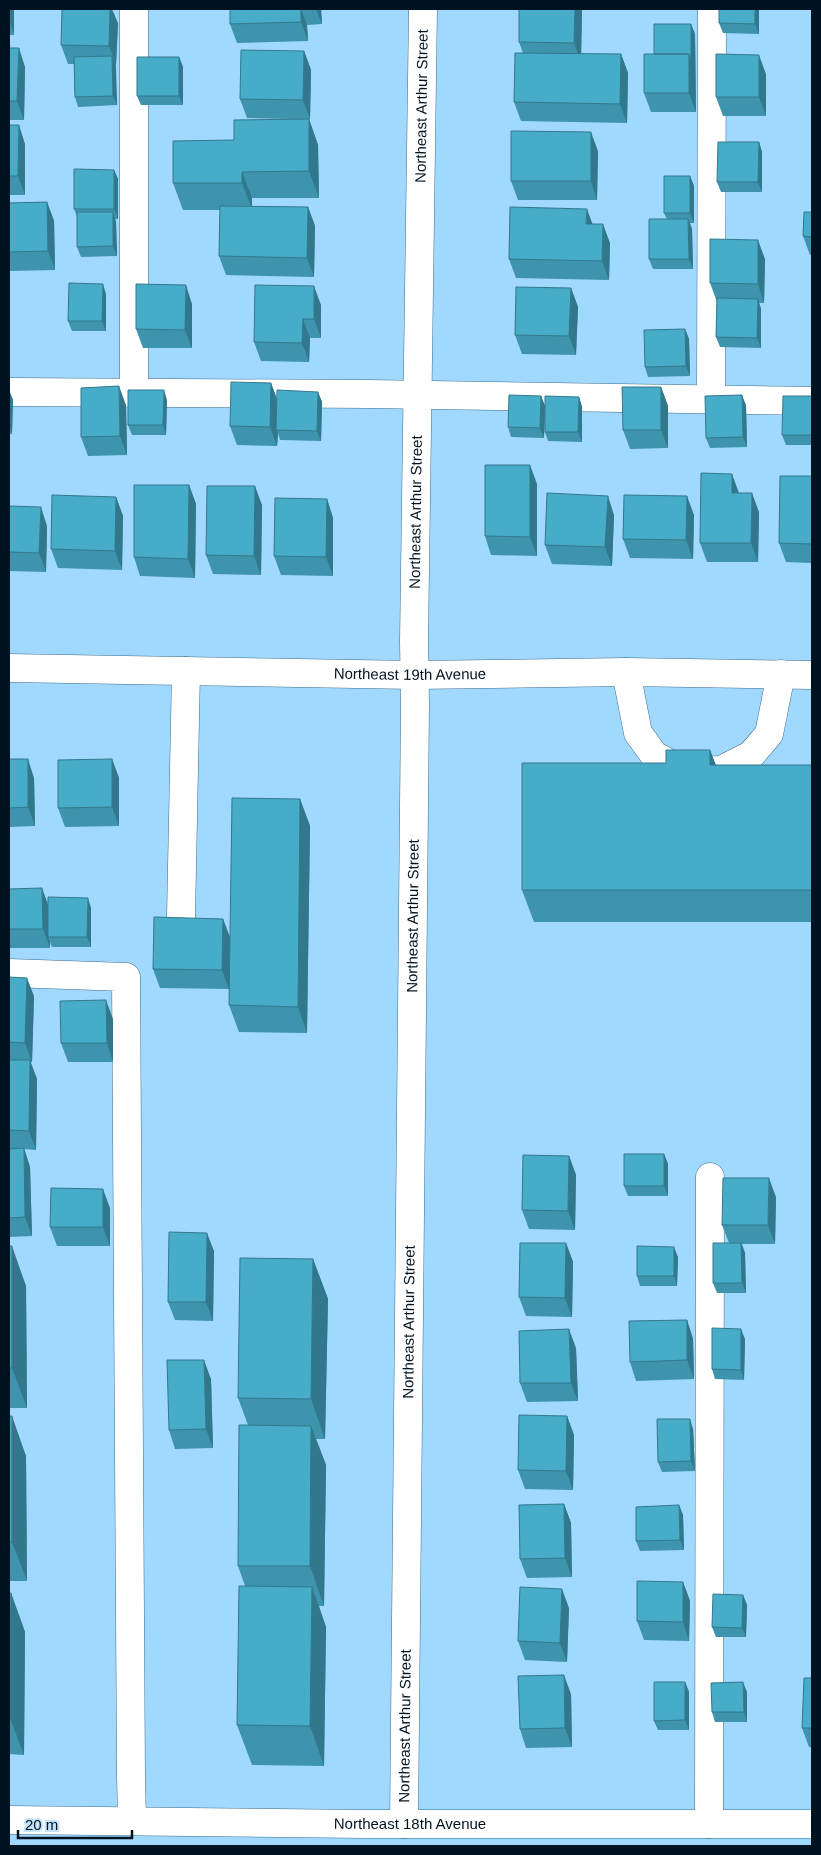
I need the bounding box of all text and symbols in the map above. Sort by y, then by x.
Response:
street label: Northeast Arthur Street [412,28,431,183]
street label: Northeast Arthur Street [406,434,425,589]
street label: Northeast 19th Avenue [334,665,486,683]
street label: Northeast Arthur Street [403,838,422,993]
street label: Northeast Arthur Street [399,1244,418,1399]
street label: Northeast Arthur Street [395,1648,414,1803]
scale bar [18,1808,131,1840]
street label: Northeast 18th Avenue [334,1815,486,1832]
text: 20 m [25,1816,58,1833]

